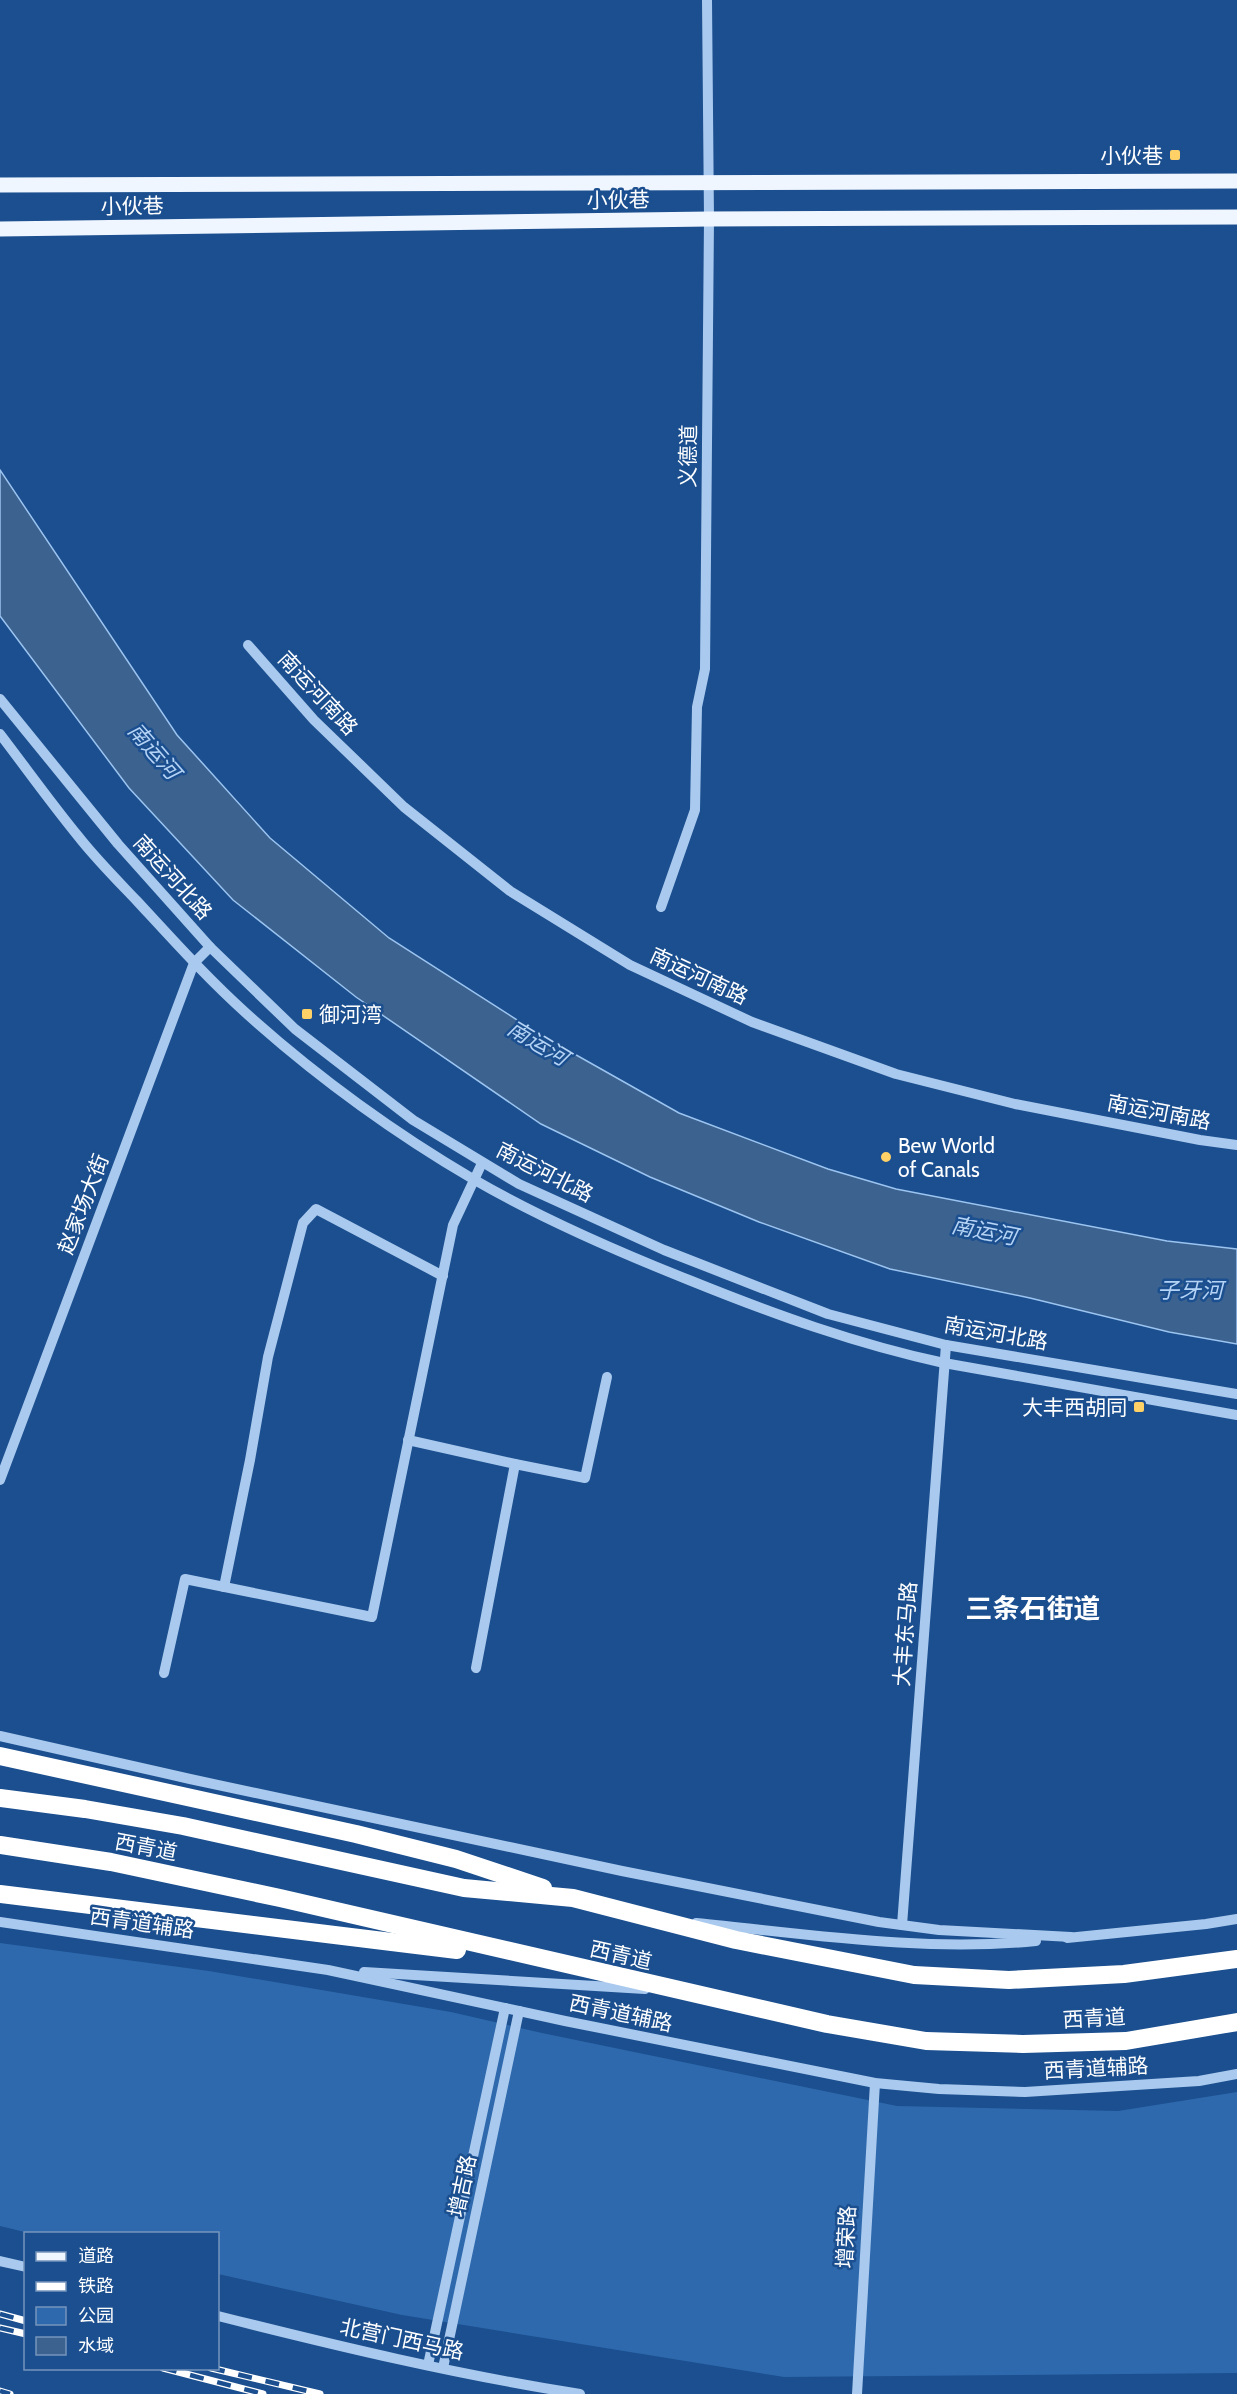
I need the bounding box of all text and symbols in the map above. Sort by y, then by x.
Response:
place label: 小伙巷 [1100,143,1163,168]
marker: 小伙巷 [1168,148,1182,162]
street label: 小伙巷 [586,187,650,213]
street label: 小伙巷 [100,193,164,219]
street label: 义德道 [675,424,701,488]
street label: 南运河南路 [273,646,363,740]
water label: 南运河 [122,717,188,788]
street label: 南运河北路 [129,830,217,924]
street label: 南运河南路 [646,942,752,1010]
place label: 御河湾 [319,1002,382,1027]
marker: 御河湾 [300,1007,314,1021]
water label: 南运河 [503,1014,577,1074]
street label: 南运河南路 [1105,1090,1213,1134]
place label: Bew World of Canals [898,1133,995,1182]
street label: 南运河北路 [493,1137,597,1207]
marker: Bew World of Canals [879,1150,893,1164]
street label: 赵家场大街 [53,1151,113,1257]
water label: 南运河 [949,1211,1023,1251]
water label: 子牙河 [1157,1277,1227,1304]
street label: 南运河北路 [942,1312,1050,1354]
place label: 大丰西胡同 [1022,1395,1127,1420]
marker: 大丰西胡同 [1132,1400,1146,1414]
street label: 大丰东马路 [889,1581,921,1687]
district label: 三条石街道 [966,1592,1101,1625]
street label: 西青道 [113,1829,179,1865]
street label: 西青道辅路 [88,1903,196,1943]
street label: 西青道 [587,1936,655,1974]
street label: 西青道辅路 [567,1990,675,2036]
street label: 西青道 [1062,2004,1126,2032]
street label: 西青道辅路 [1043,2053,1149,2083]
street label: 增吉路 [443,2153,481,2219]
street label: 增荣路 [832,2205,860,2269]
legend [24,2232,219,2370]
text: 道路 [78,2245,114,2267]
text: 铁路 [78,2275,114,2297]
text: 公园 [78,2305,114,2327]
street label: 北营门西马路 [338,2314,466,2364]
text: 水域 [78,2335,114,2357]

